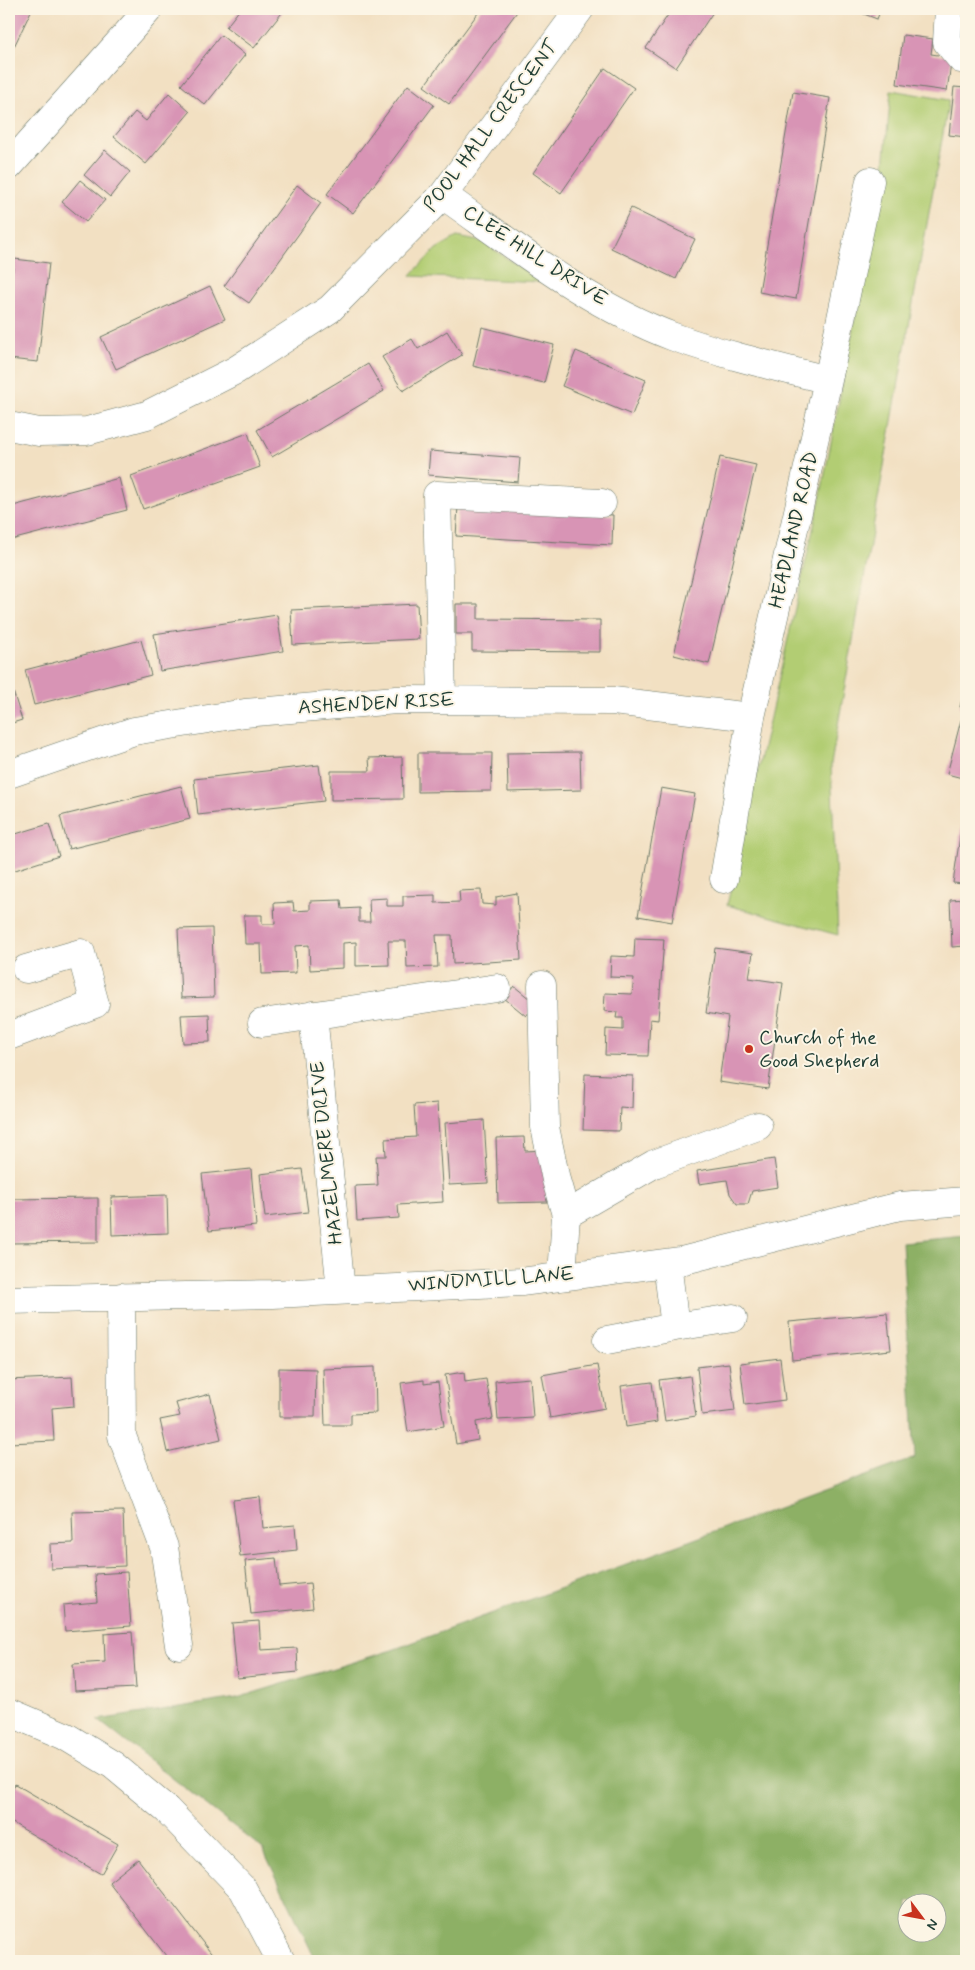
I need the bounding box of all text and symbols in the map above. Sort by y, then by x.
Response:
street label: POOL HALL CRESCENT [417,33,565,218]
street label: CLEE HILL DRIVE [457,199,613,313]
street label: HEADLAND ROAD [763,449,825,611]
street label: ASHENDEN RISE [297,686,455,722]
place label: Church of the Good Shepherd [759,1025,879,1075]
marker: Church of the Good Shepherd [743,1043,755,1055]
street label: HAZELMERE DRIVE [304,1060,350,1246]
street label: WINDMILL LANE [407,1261,575,1299]
north arrow [898,1892,948,1942]
text: N [922,1916,942,1933]

